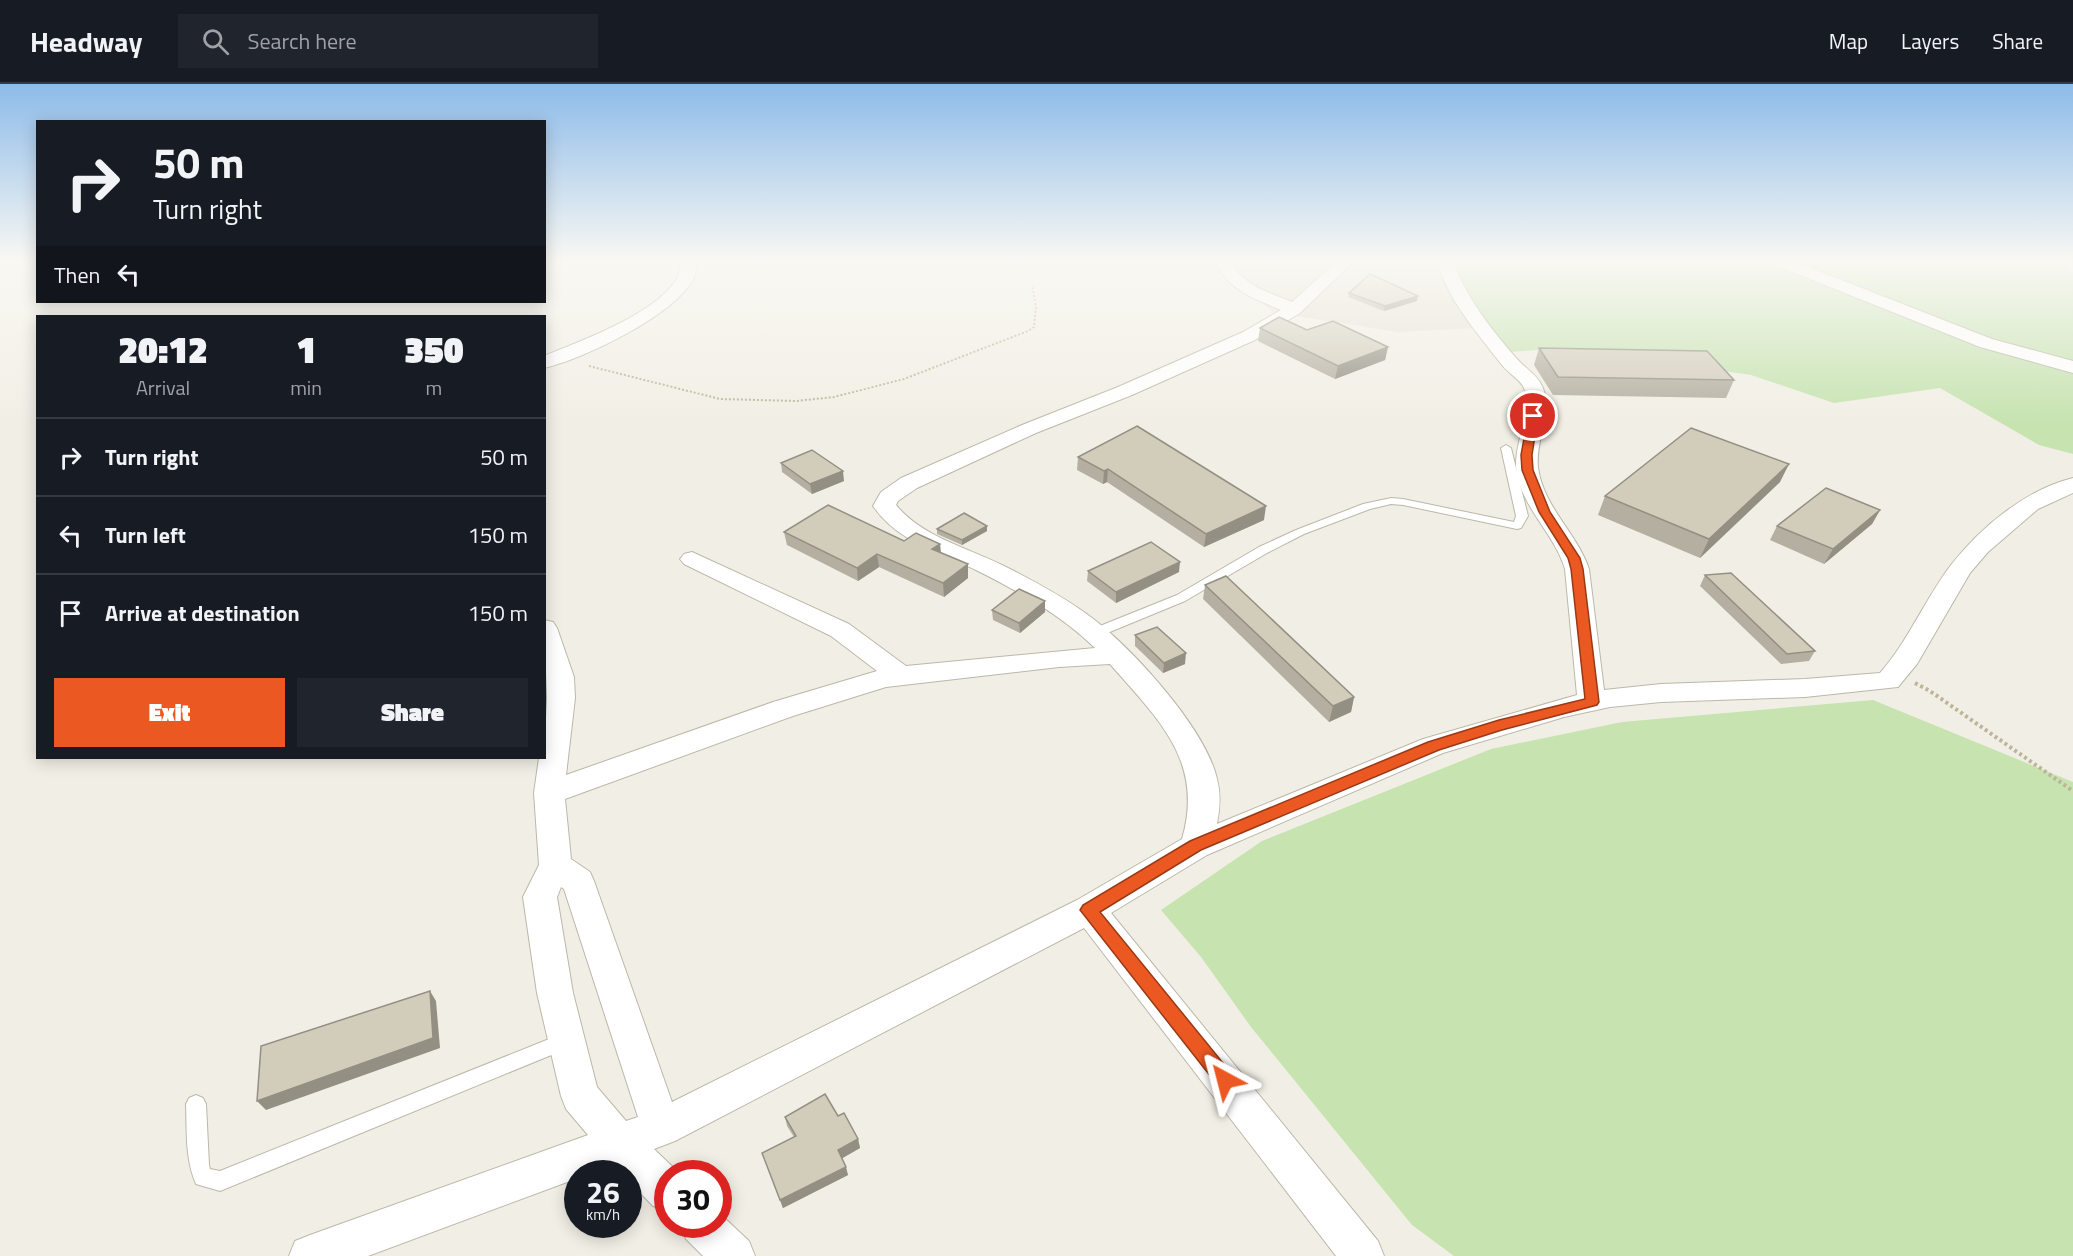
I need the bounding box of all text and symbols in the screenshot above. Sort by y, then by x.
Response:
search box [178,14,598,68]
text: Headway [30,20,142,63]
text: Search here [247,24,357,58]
icon: search [199,25,232,58]
text: Map [1829,25,1868,57]
text: Layers [1901,25,1959,57]
text: Share [1992,25,2043,57]
text: 50 m [153,130,245,194]
icon: right [54,144,132,222]
text: Turn right [153,188,262,229]
text: Then [54,258,100,292]
icon: left [112,258,145,291]
text: 20:12 [118,322,208,377]
text: 1 [296,322,316,377]
text: 350 [404,322,464,377]
text: Arrival [136,372,190,403]
text: min [290,372,322,403]
text: m [426,372,442,403]
pin [1507,390,1558,441]
icon: arrive [1516,399,1549,432]
text: Turn right [105,440,199,474]
text: 50 m [480,440,528,474]
icon: right [54,441,87,474]
text: Turn left [105,518,186,552]
text: 150 m [468,518,528,552]
icon: left [54,519,87,552]
text: Arrive at destination [105,596,300,630]
text: 150 m [468,596,528,630]
icon: arrive [54,597,87,630]
button: Exit [54,678,285,747]
button: Share [297,678,528,747]
position arrow [1193,1048,1257,1112]
speed limit sign: 30 [654,1160,732,1238]
text: 26 [586,1169,620,1215]
text: km/h [586,1203,620,1226]

